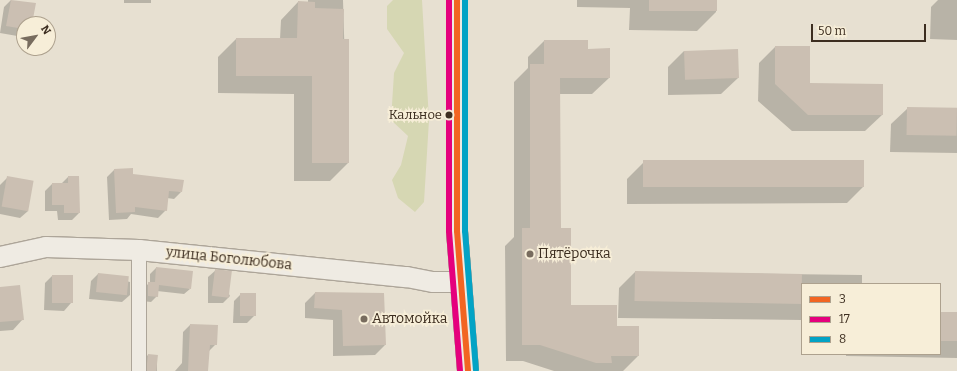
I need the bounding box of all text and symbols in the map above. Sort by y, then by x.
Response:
north arrow [16,16,56,56]
scale bar [813,16,928,42]
text: N [38,23,54,37]
text: 50 m [818,24,846,38]
place label: Кальное [389,107,442,123]
marker: Кальное [444,110,454,120]
street label: улица Боголюбова [165,244,293,274]
place label: Пятёрочка [538,246,611,262]
marker: Пятёрочка [525,249,535,259]
legend [801,283,941,355]
text: 3 [839,292,846,306]
place label: Автомойка [372,311,447,327]
text: 17 [839,312,850,326]
marker: Автомойка [359,314,369,324]
text: 8 [839,332,846,346]

